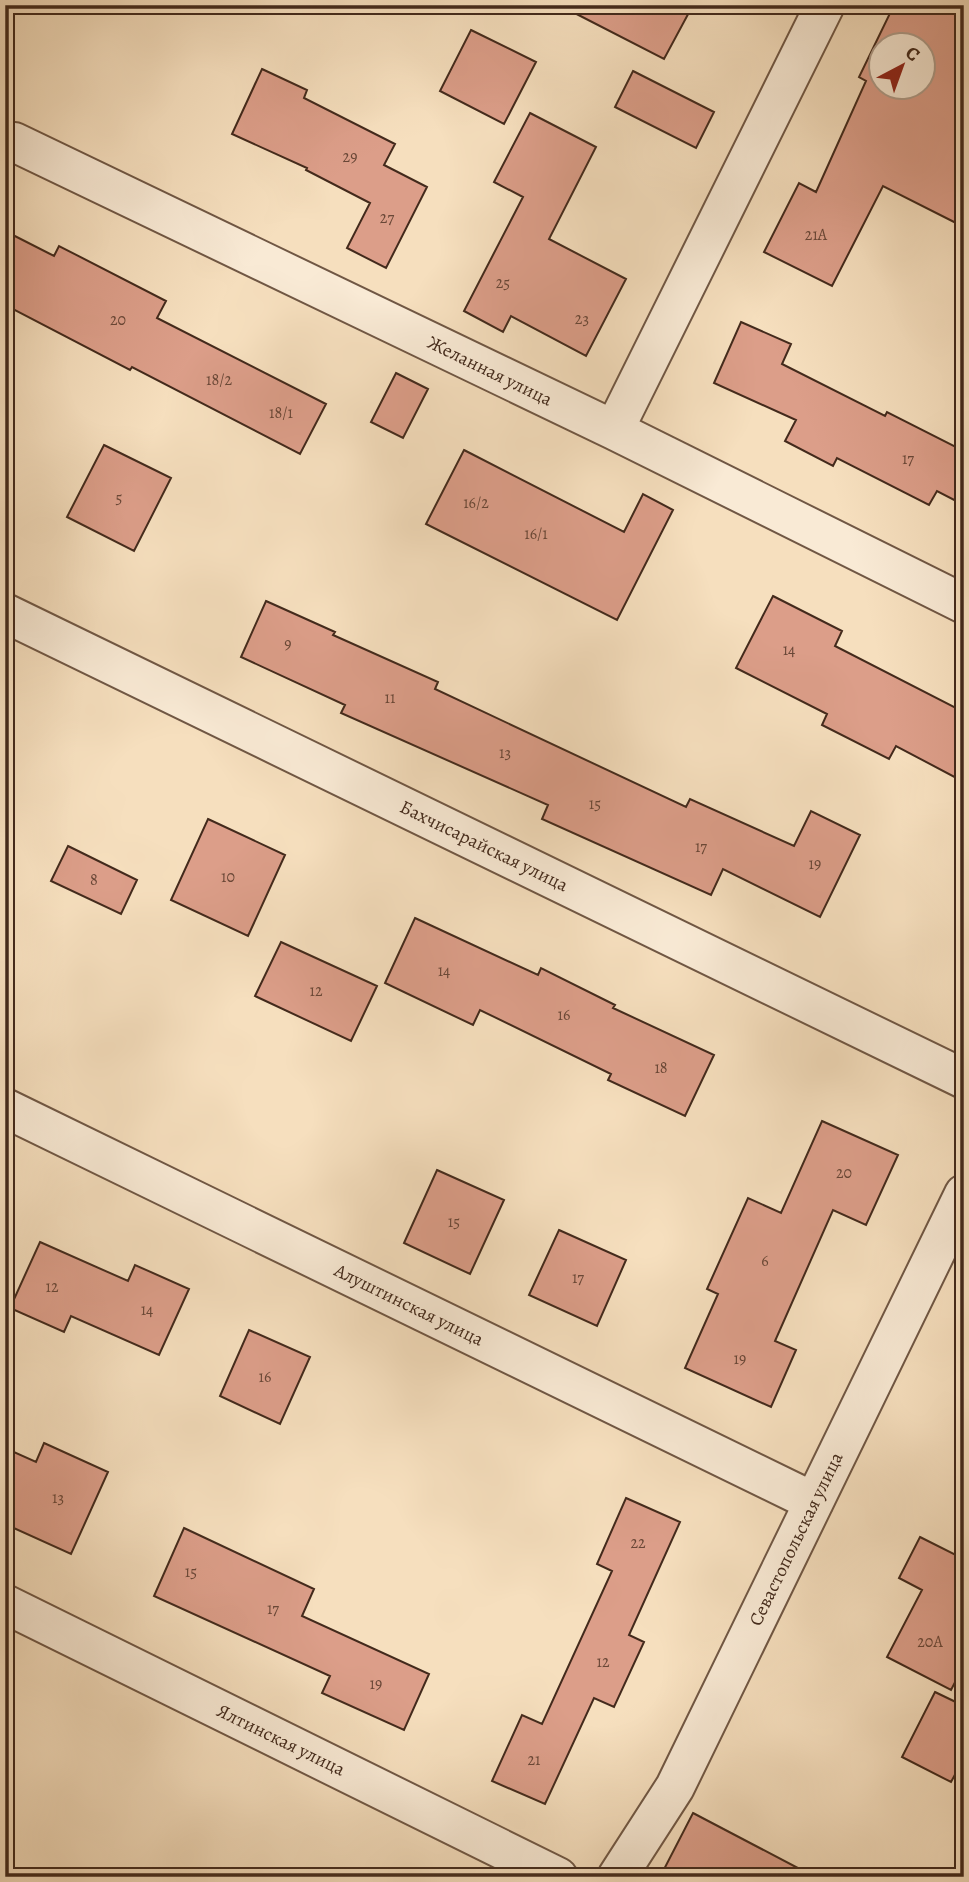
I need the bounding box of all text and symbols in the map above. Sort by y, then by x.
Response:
north arrow [867,32,937,102]
text: С [900,40,925,68]
house number: 29 [343,146,357,168]
house number: 27 [380,207,394,229]
house number: 21А [805,224,828,246]
house number: 25 [496,272,510,294]
house number: 23 [575,308,589,330]
house number: 20 [110,309,126,331]
street label: Желанная улица [423,330,557,413]
house number: 18/2 [206,369,232,391]
house number: 18/1 [269,402,294,424]
house number: 17 [902,448,914,470]
house number: 5 [116,487,123,509]
house number: 16/2 [463,492,489,514]
house number: 16/1 [524,523,548,545]
house number: 9 [284,633,292,655]
house number: 14 [783,639,795,661]
house number: 11 [385,687,396,709]
house number: 13 [499,742,511,764]
house number: 15 [589,793,601,815]
street label: Бахчисарайская улица [395,794,573,898]
house number: 17 [695,836,707,858]
house number: 19 [809,853,821,875]
house number: 10 [221,866,235,888]
house number: 8 [90,869,98,891]
house number: 14 [438,960,450,982]
house number: 12 [309,980,323,1002]
house number: 16 [558,1004,570,1026]
house number: 18 [654,1057,668,1079]
house number: 20 [836,1162,852,1184]
house number: 15 [448,1211,460,1233]
house number: 6 [761,1250,769,1272]
street label: Алуштинская улица [329,1257,488,1353]
house number: 17 [572,1267,584,1289]
house number: 12 [45,1276,59,1298]
house number: 14 [141,1299,153,1321]
house number: 19 [734,1348,746,1370]
house number: 16 [259,1366,271,1388]
street label: Севастопольская улица [743,1448,850,1630]
house number: 13 [52,1487,64,1509]
house number: 22 [630,1532,646,1554]
house number: 15 [185,1561,197,1583]
house number: 17 [267,1598,279,1620]
house number: 20А [917,1631,943,1653]
house number: 12 [596,1651,610,1673]
house number: 19 [370,1673,382,1695]
street label: Ялтинская улица [213,1698,350,1782]
house number: 21 [527,1749,541,1771]

